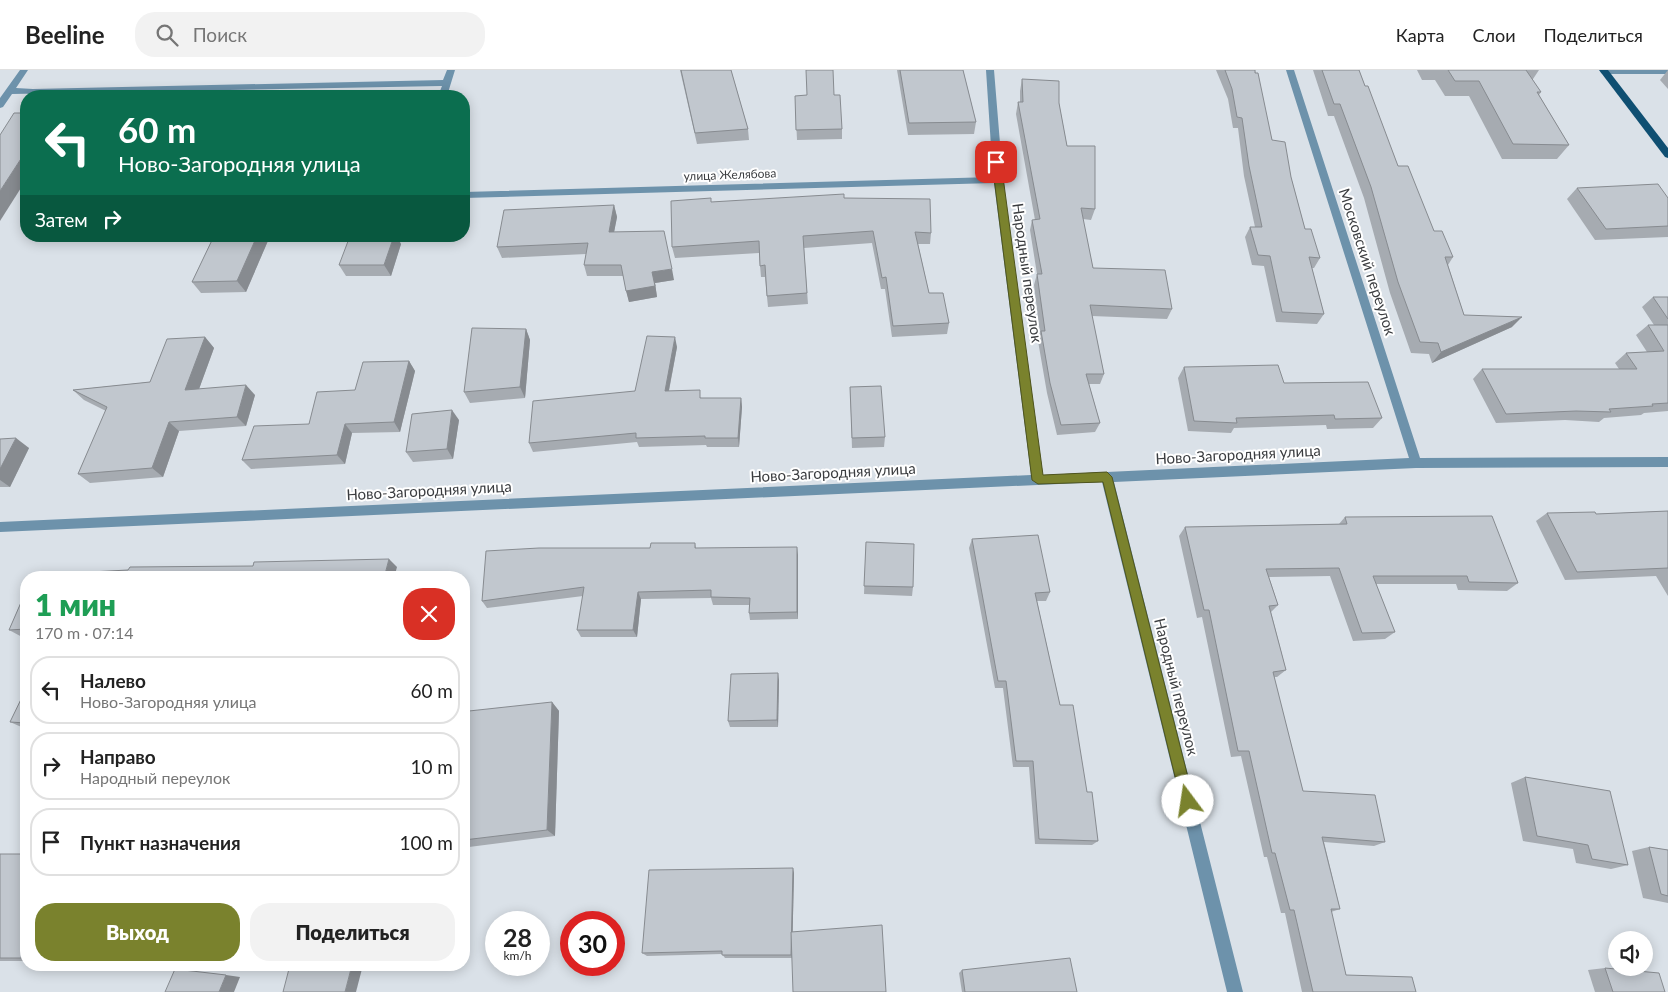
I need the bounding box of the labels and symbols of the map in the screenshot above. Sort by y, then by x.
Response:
pin [975,141,1017,183]
street label: улица Желябова [683,165,777,184]
street label: Московский переулок [1336,186,1400,338]
street label: Народный переулок [1009,202,1047,344]
street label: Ново-Загородняя улица [1155,441,1321,467]
street label: Ново-Загородняя улица [750,459,916,485]
street label: Ново-Загородняя улица [346,477,512,503]
street label: Народный переулок [1151,616,1203,758]
position arrow [1161,774,1213,826]
speed limit sign: 30 [560,911,625,976]

